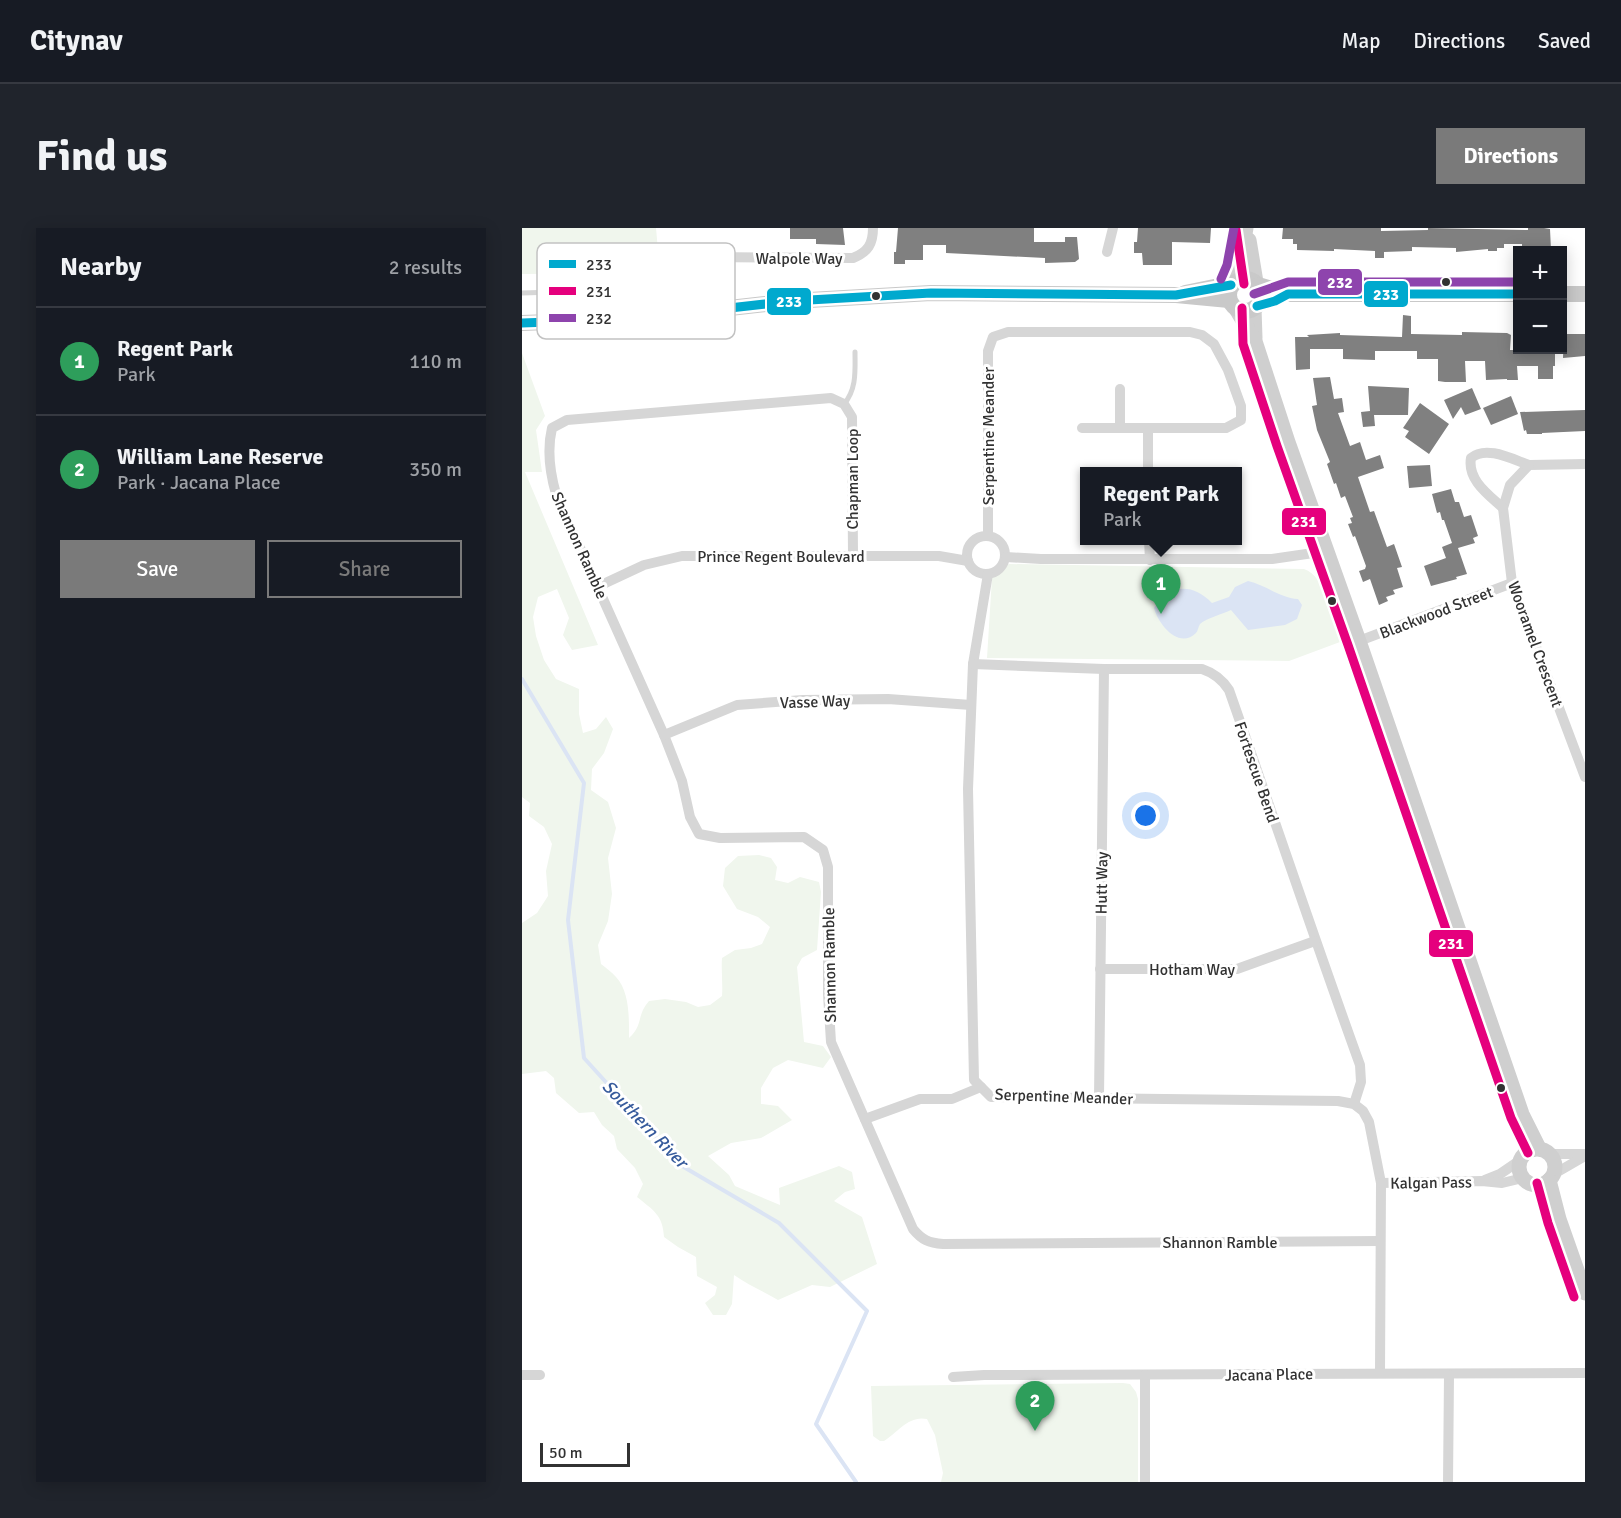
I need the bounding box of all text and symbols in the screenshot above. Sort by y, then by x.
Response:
text: Citynav [30,24,123,58]
text: Map [1342,28,1380,54]
text: Directions [1413,28,1505,54]
text: Saved [1538,28,1591,54]
button: Directions [1436,128,1585,184]
text: Find us [36,131,167,182]
legend [537,243,735,339]
map controls [1513,246,1567,354]
button: + [1513,246,1567,300]
street label: Walpole Way [755,249,843,269]
text: Nearby [60,251,141,283]
text: 2 results [389,255,462,280]
text: 233 [586,255,612,275]
line badge: 232 [1317,268,1363,296]
text: 232 [1327,273,1353,293]
unlabelled marker [1440,276,1452,288]
line badge: 233 [1363,280,1409,308]
text: 231 [586,282,612,302]
text: 233 [1373,285,1399,305]
line badge: 233 [766,287,812,316]
unlabelled marker [870,290,882,302]
text: 233 [776,292,802,312]
button: − [1513,300,1567,354]
text: 232 [586,309,612,329]
text: Regent Park [117,335,233,362]
text: 1 [74,349,85,374]
text: 110 m [409,349,462,374]
text: Park [117,362,155,387]
street label: Serpentine Meander [979,367,999,505]
street label: Chapman Loop [843,428,863,530]
text: William Lane Reserve [117,443,323,470]
text: 2 [74,457,85,482]
text: 350 m [409,457,462,482]
popup [1080,467,1242,545]
text: Park · Jacana Place [117,470,280,495]
text: Regent Park [1103,480,1219,507]
street label: Shannon Ramble [547,489,612,602]
text: Park [1103,507,1141,532]
line badge: 231 [1281,507,1327,536]
text: 231 [1291,512,1317,532]
button: Save [60,540,255,598]
button: Share [267,540,462,598]
street label: Prince Regent Boulevard [697,547,865,567]
pin: 1 [1142,564,1180,614]
street label: Wooramel Crescent [1503,579,1567,710]
street label: Blackwood Street [1377,582,1496,644]
unlabelled marker [1326,595,1338,607]
street label: Vasse Way [779,691,851,713]
street label: Fortescue Bend [1229,719,1283,825]
your location [1131,801,1160,830]
street label: Hutt Way [1091,851,1113,915]
street label: Shannon Ramble [819,907,841,1023]
line badge: 231 [1428,929,1474,958]
text: 231 [1438,934,1464,954]
street label: Hotham Way [1149,960,1236,980]
water label: Southern River [598,1075,694,1174]
unlabelled marker [1495,1082,1507,1094]
street label: Serpentine Meander [994,1085,1134,1109]
street label: Kalgan Pass [1390,1172,1472,1194]
street label: Shannon Ramble [1162,1233,1278,1253]
street label: Jacana Place [1225,1364,1313,1386]
pin: 2 [1016,1382,1054,1431]
scale bar [540,1440,630,1468]
text: 50 m [549,1443,583,1463]

